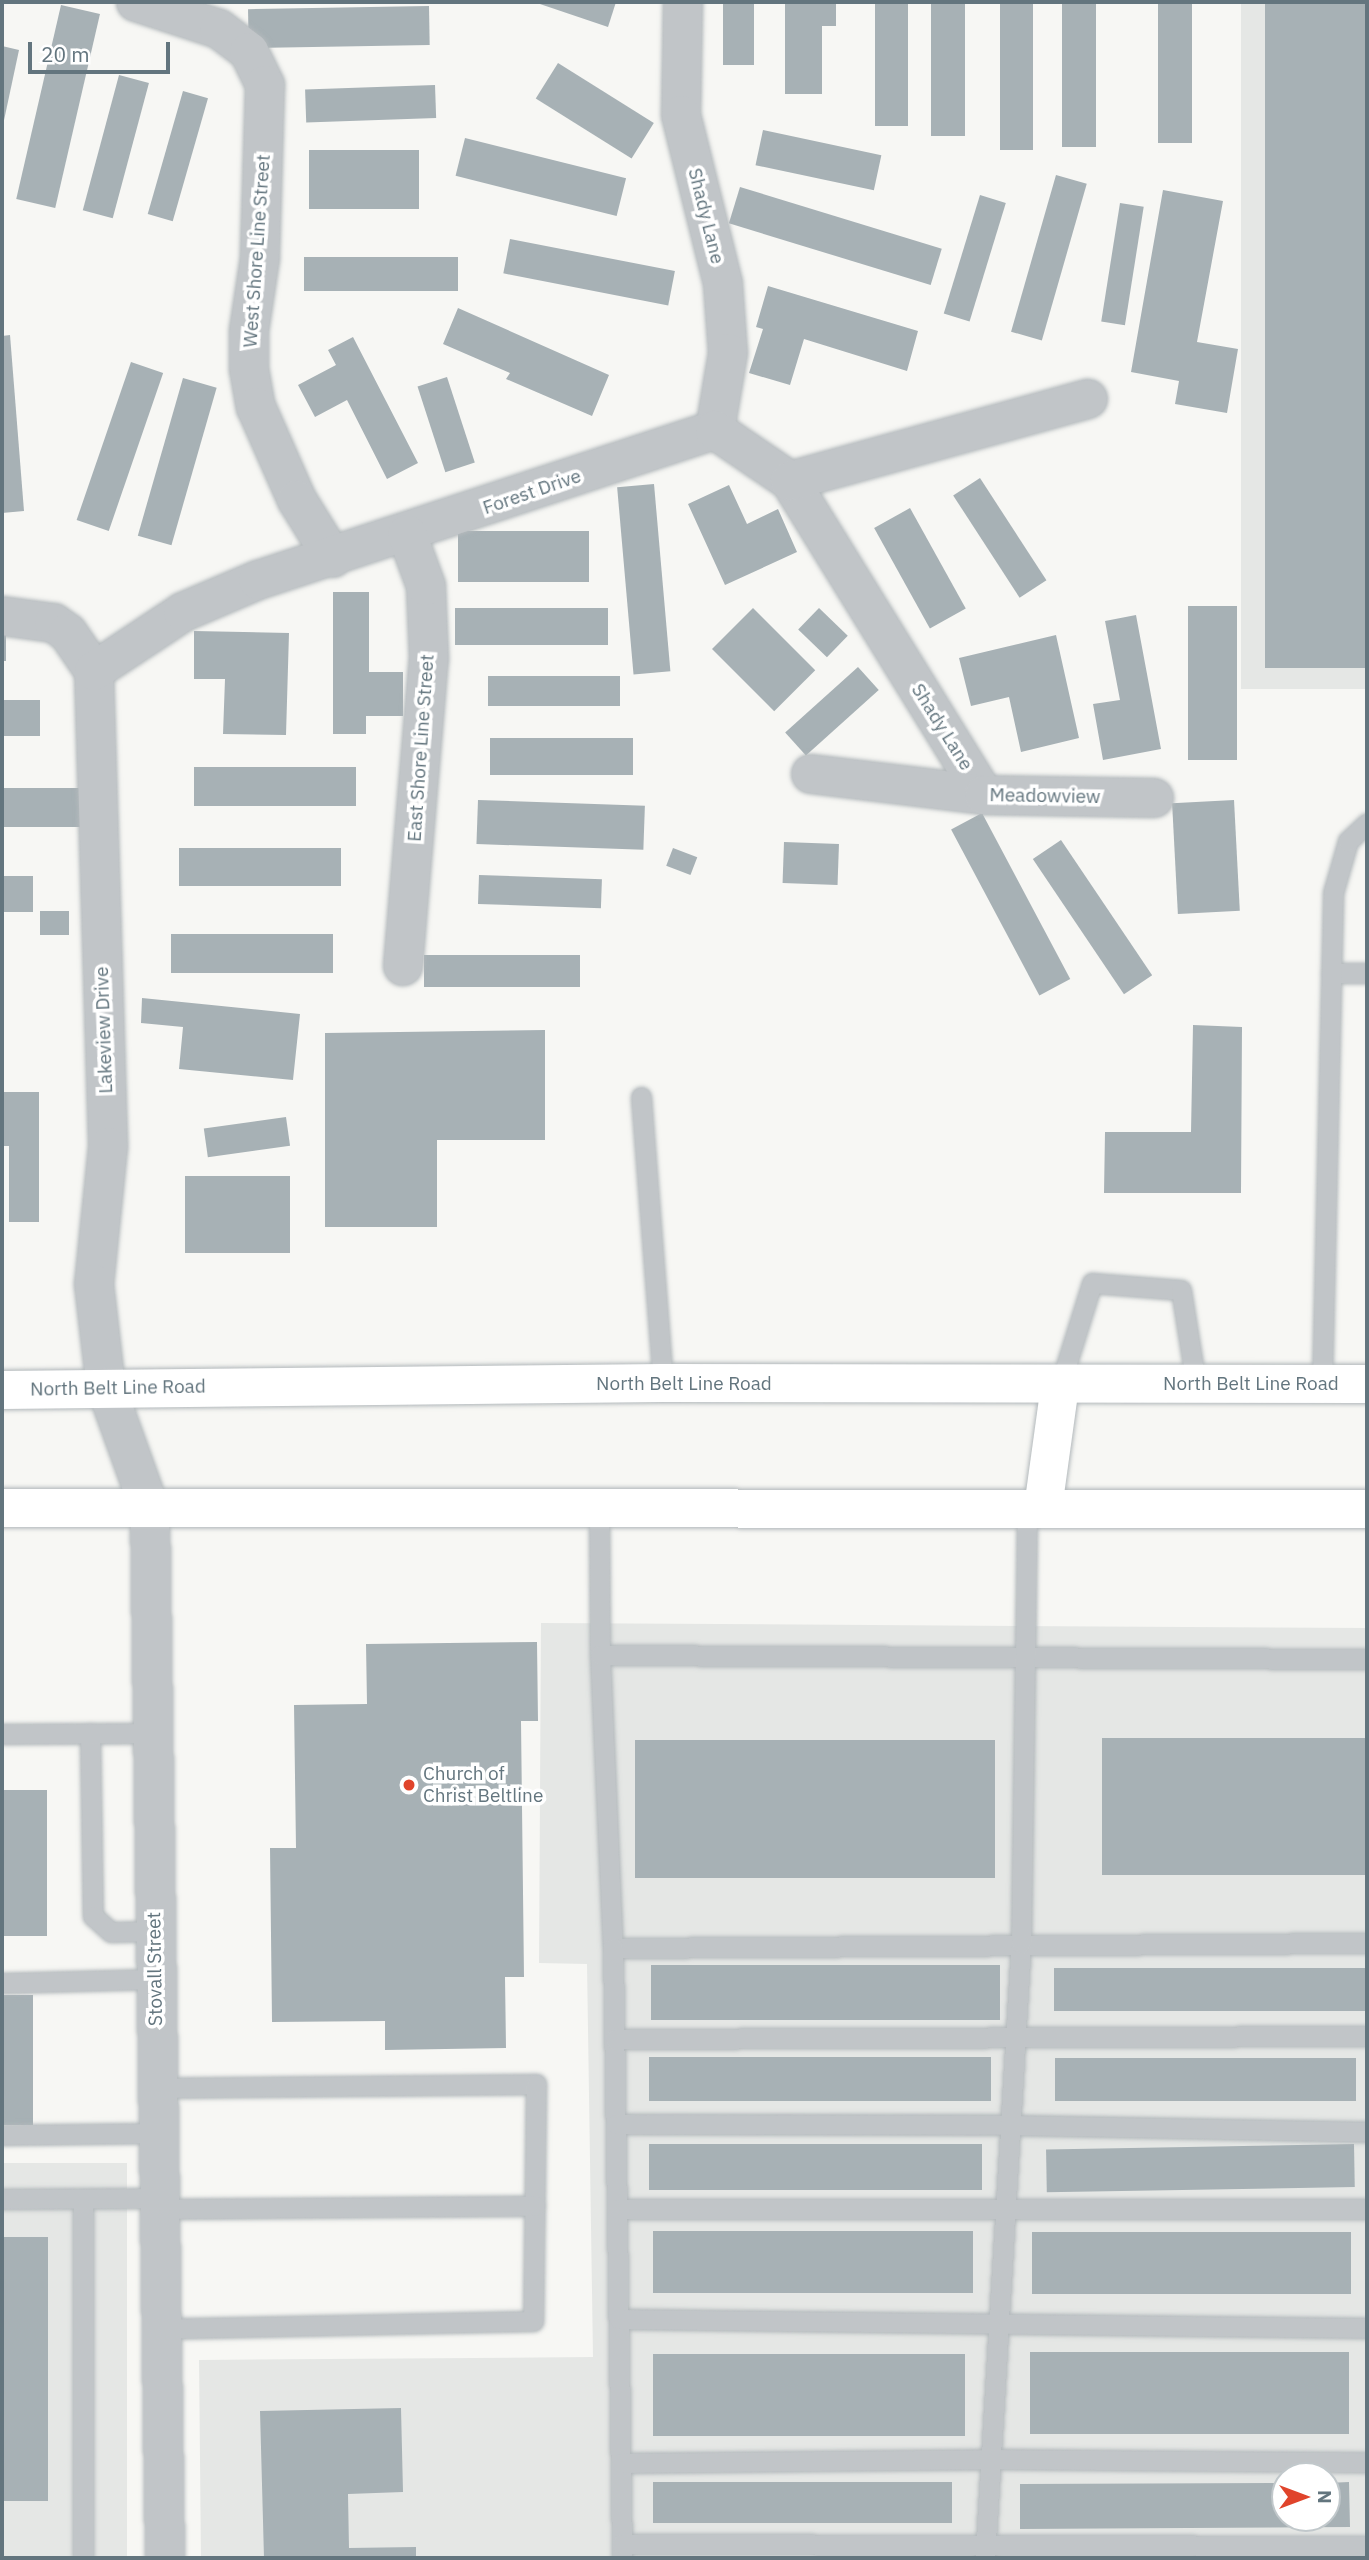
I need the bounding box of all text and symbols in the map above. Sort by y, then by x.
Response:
scale bar [32,28,173,72]
text: 20 m [41,40,90,68]
street label: West Shore Line Street [239,154,275,348]
street label: Shady Lane [683,166,729,266]
street label: Forest Drive [480,465,584,519]
street label: East Shore Line Street [403,654,439,842]
street label: Shady Lane [906,679,978,775]
street label: Meadowview [989,784,1101,808]
street label: Lakeview Drive [90,966,118,1094]
street label: North Belt Line Road [596,1373,772,1395]
street label: North Belt Line Road [1163,1373,1339,1395]
street label: North Belt Line Road [30,1375,206,1401]
place label: Church of Christ Beltline [423,1763,543,1807]
marker: Church of Christ Beltline [401,1777,417,1793]
street label: Stovall Street [143,1912,167,2026]
north arrow [1271,2462,1341,2532]
text: N [1313,2490,1337,2504]

